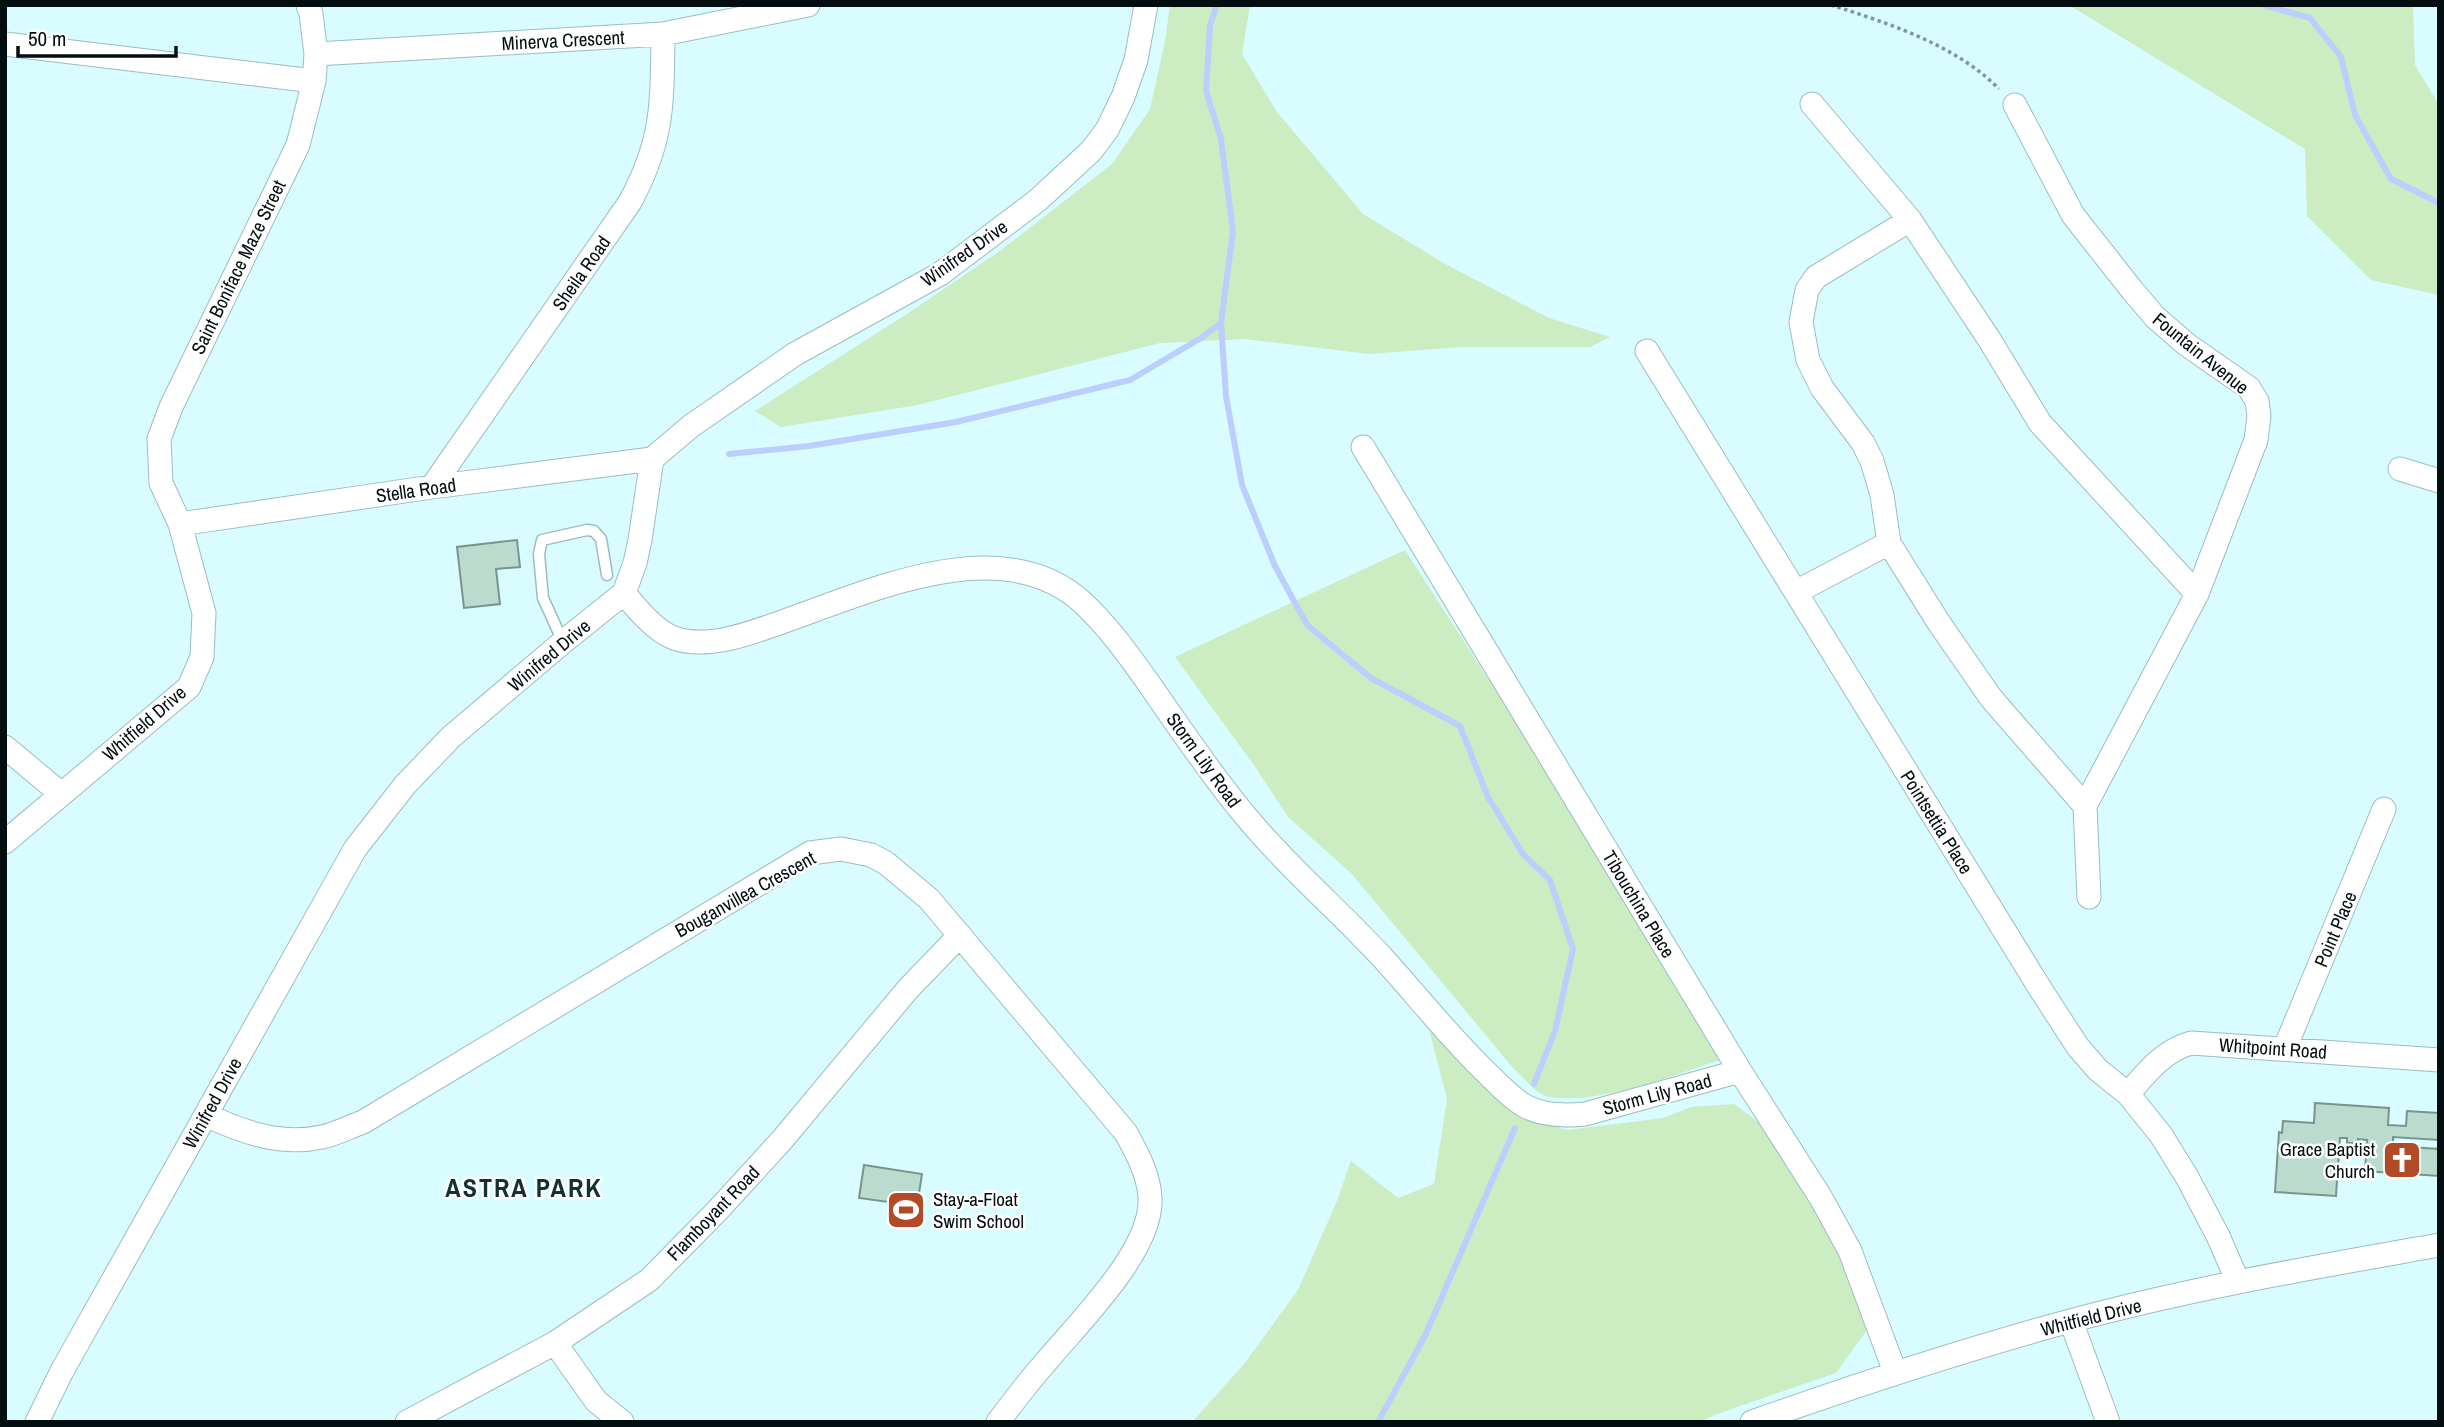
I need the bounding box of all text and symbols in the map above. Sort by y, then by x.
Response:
scale bar [18,14,175,58]
text: 50 m [28,24,66,53]
street label: Minerva Crescent [501,24,626,56]
street label: Saint Boniface Maze Street [185,175,292,358]
street label: Winifred Drive [915,214,1013,292]
street label: Sheila Road [546,230,616,316]
street label: Fountain Avenue [2147,306,2255,400]
street label: Stella Road [374,472,458,508]
street label: Winifred Drive [502,613,596,697]
street label: Whitfield Drive [97,679,191,767]
street label: Storm Lily Road [1161,707,1247,813]
street label: Pointsettia Place [1895,765,1979,879]
street label: Bouganvillea Crescent [670,844,820,943]
street label: Tibouchina Place [1597,845,1681,963]
street label: Point Place [2307,887,2363,971]
street label: Whitpoint Road [2218,1031,2328,1065]
street label: Winifred Drive [176,1053,248,1153]
street label: Storm Lily Road [1600,1067,1714,1121]
place label: Grace Baptist Church [2280,1136,2376,1184]
church icon: Grace Baptist Church [2381,1139,2423,1181]
street label: Flamboyant Road [661,1160,765,1266]
district label: ASTRA PARK [445,1170,603,1205]
place label: Stay-a-Float Swim School [933,1186,1024,1234]
sports icon: Stay-a-Float Swim School [885,1189,927,1231]
street label: Whitfield Drive [2038,1292,2144,1342]

